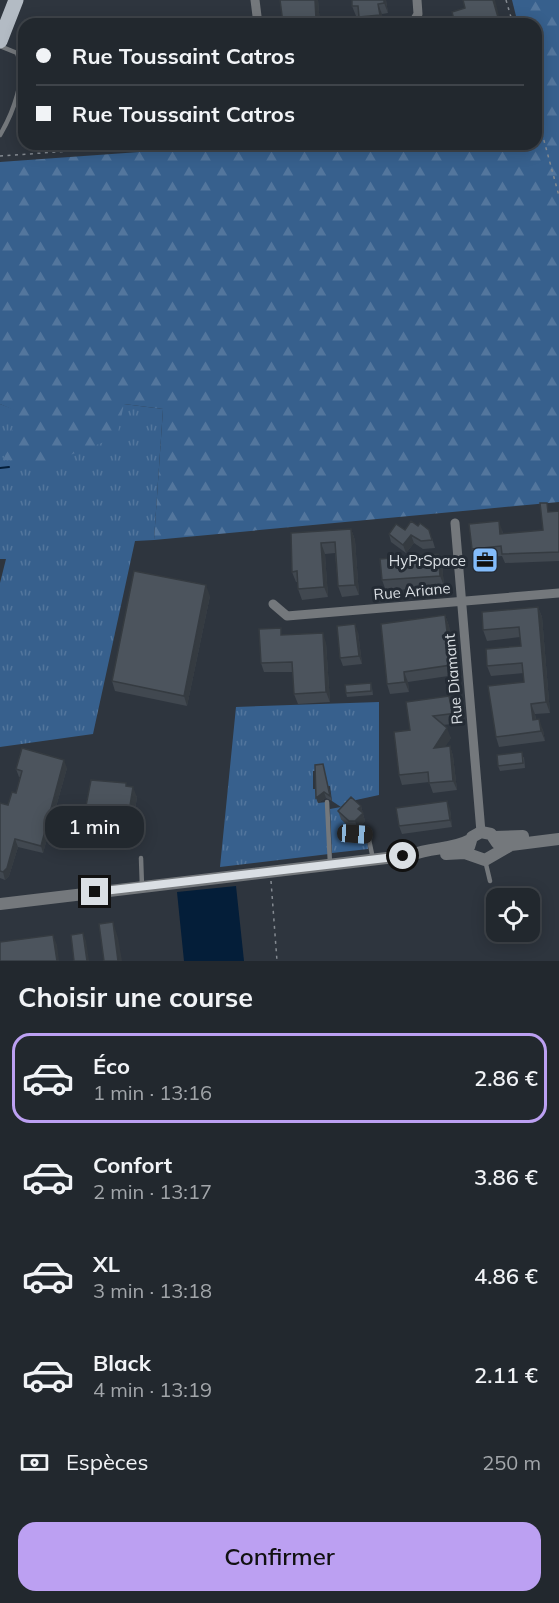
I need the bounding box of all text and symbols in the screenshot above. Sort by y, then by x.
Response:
text: Rue Toussaint Catros [72,42,295,70]
text: Rue Toussaint Catros [72,100,295,128]
office icon: HyPrSpace [470,545,500,575]
place label: HyPrSpace [389,551,466,570]
street label: Rue Ariane [373,578,451,604]
street label: Rue Diamant [440,633,466,725]
callout: 1 min [46,805,144,847]
text: 1 min [69,814,120,839]
car [336,824,374,844]
route start [389,842,416,869]
route end [81,878,108,905]
map controls [486,888,540,942]
button: locate [486,888,540,942]
text: Choisir une course [18,980,253,1014]
icon: car [21,1051,75,1105]
text: Éco [93,1052,130,1080]
text: 2.86 € [474,1064,538,1092]
text: 1 min · 13:16 [93,1080,212,1105]
icon: car [21,1150,75,1204]
text: Confort [93,1151,172,1179]
text: 3.86 € [474,1163,538,1191]
text: 2 min · 13:17 [93,1179,212,1204]
icon: car [21,1249,75,1303]
text: XL [93,1250,120,1278]
text: 4.86 € [474,1262,538,1290]
text: 3 min · 13:18 [93,1278,212,1303]
icon: car [21,1348,75,1402]
text: Black [93,1349,151,1377]
text: 2.11 € [474,1361,538,1389]
text: 4 min · 13:19 [93,1377,212,1402]
icon: cash [18,1446,51,1479]
text: Espèces [66,1448,148,1476]
text: 250 m [482,1450,541,1475]
button: Confirmer [18,1522,541,1591]

